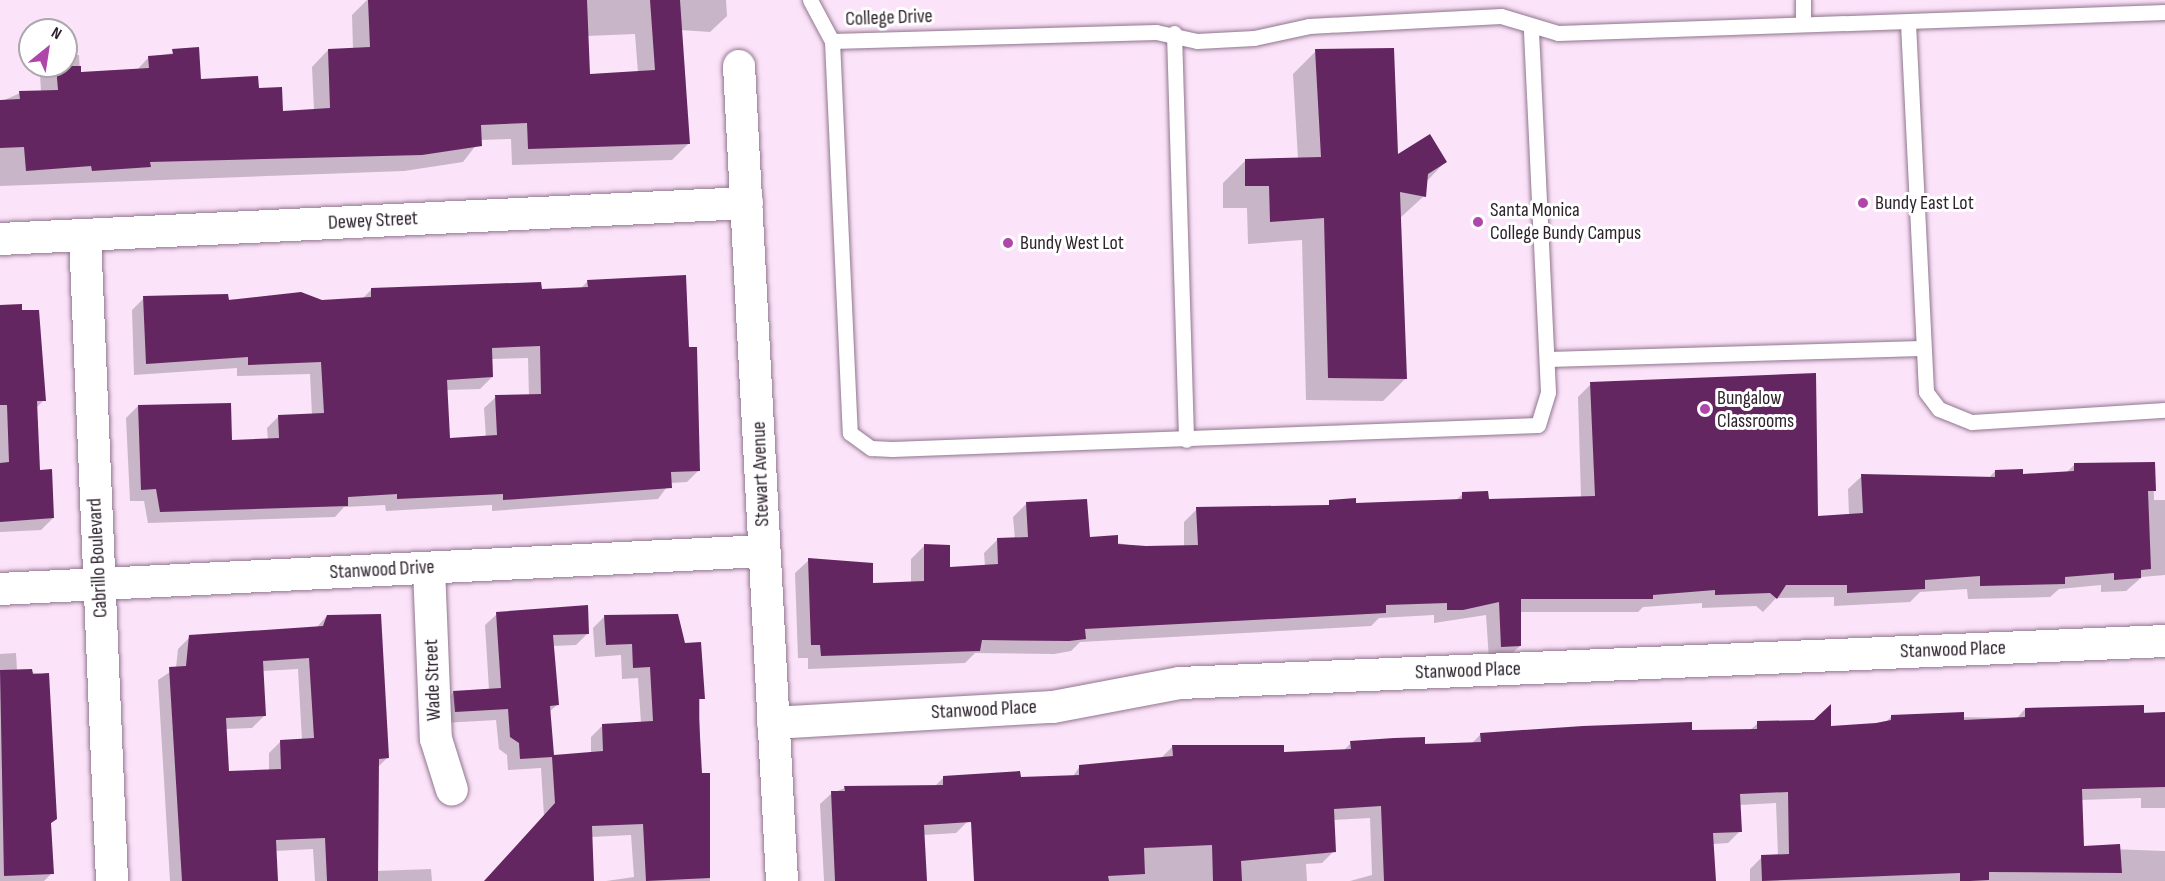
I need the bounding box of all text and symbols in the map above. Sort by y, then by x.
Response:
street label: College Drive [845,4,933,32]
north arrow [18,18,78,78]
text: N [48,23,65,44]
place label: Bundy East Lot [1875,191,1974,215]
marker: Bundy East Lot [1856,196,1870,210]
place label: Santa Monica College Bundy Campus [1490,198,1641,245]
street label: Dewey Street [327,207,419,235]
marker: Santa Monica College Bundy Campus [1471,215,1485,229]
place label: Bundy West Lot [1020,231,1124,255]
marker: Bundy West Lot [1001,236,1015,250]
place label: Bungalow Classrooms [1717,386,1794,433]
marker: Bungalow Classrooms [1698,402,1712,416]
street label: Stewart Avenue [747,421,775,527]
street label: Cabrillo Boulevard [83,498,113,618]
street label: Stanwood Drive [329,555,435,585]
street label: Stanwood Place [1900,636,2006,664]
street label: Wade Street [420,639,446,721]
street label: Stanwood Place [1415,657,1521,685]
street label: Stanwood Place [930,695,1038,725]

